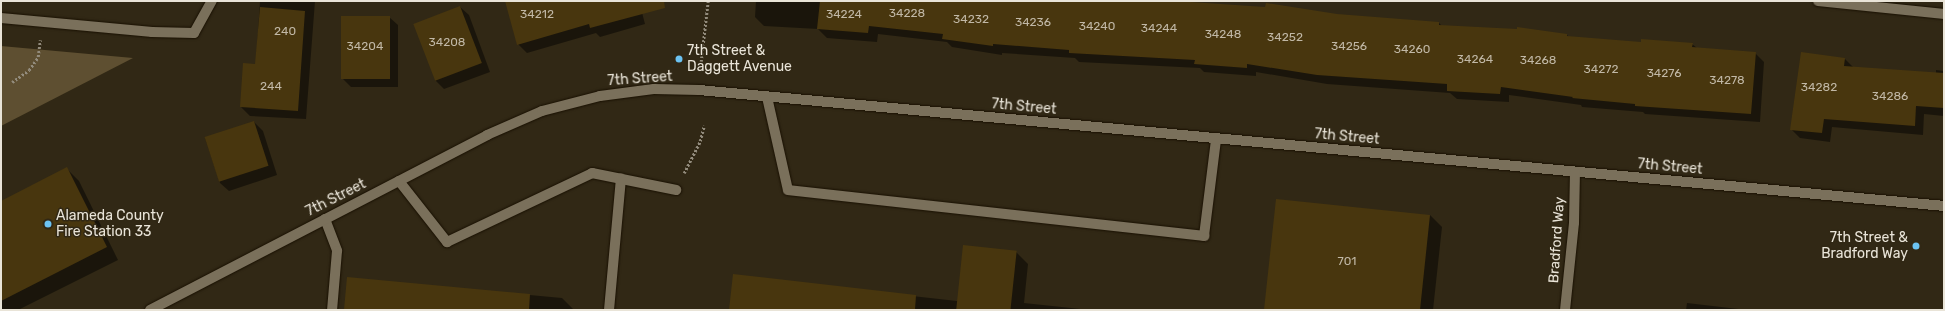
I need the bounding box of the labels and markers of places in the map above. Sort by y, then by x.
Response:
place label: 7th Street & Daggett Avenue [687,43,792,76]
marker: 7th Street & Daggett Avenue [674,54,684,64]
place label: Alameda County Fire Station 33 [56,208,164,240]
marker: Alameda County Fire Station 33 [43,219,53,229]
place label: 7th Street & Bradford Way [1821,230,1908,262]
marker: 7th Street & Bradford Way [1911,241,1921,251]

